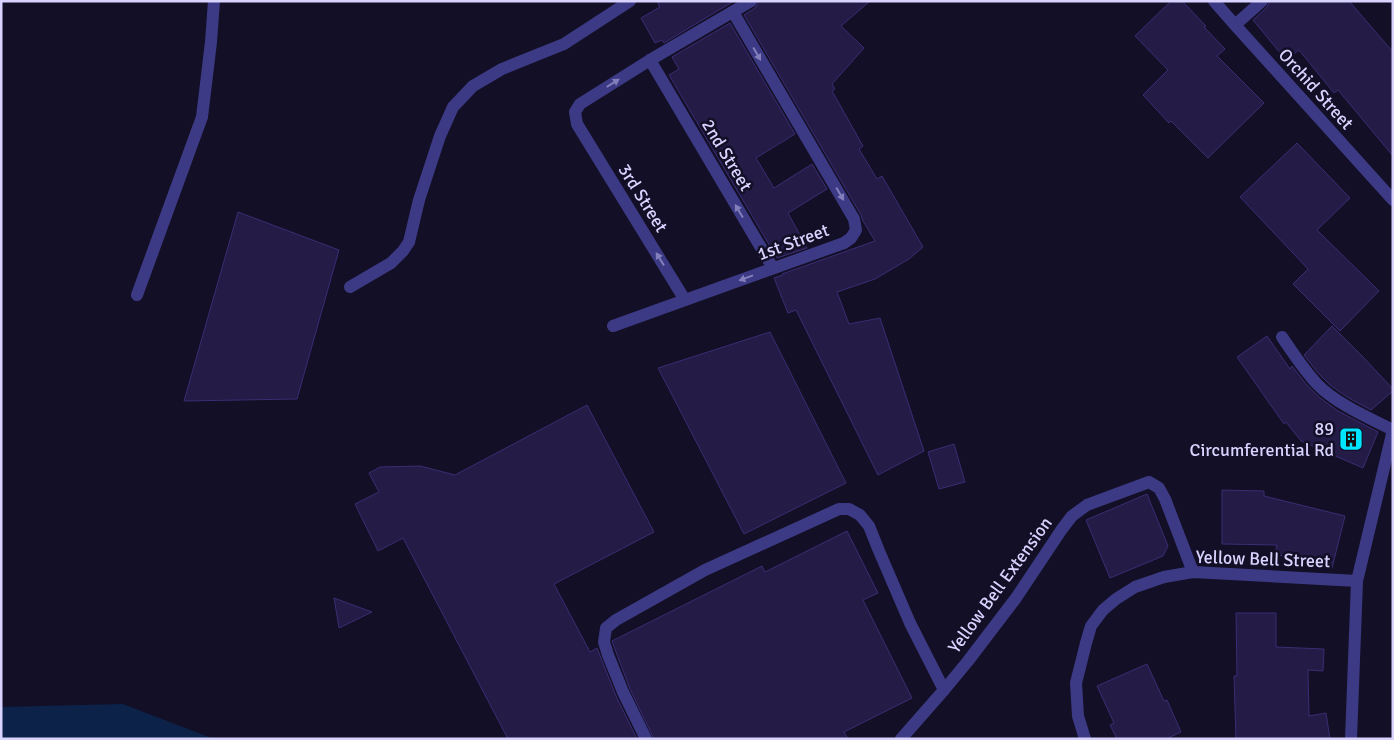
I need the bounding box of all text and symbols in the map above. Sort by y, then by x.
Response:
street label: Orchid Street [1274,44,1358,134]
one-way arrow [753,47,762,60]
one-way arrow [607,78,620,87]
street label: 2nd Street [697,115,757,195]
street label: 3rd Street [613,160,673,236]
one-way arrow [835,187,844,200]
one-way arrow [735,204,744,217]
street label: 1st Street [754,219,832,265]
one-way arrow [655,252,664,265]
one-way arrow [738,275,753,282]
place label: 89 Circumferential Rd [1190,418,1334,461]
building icon: 89 Circumferential Rd [1338,426,1364,452]
street label: Yellow Bell Extension [943,513,1057,657]
street label: Yellow Bell Street [1195,546,1331,572]

